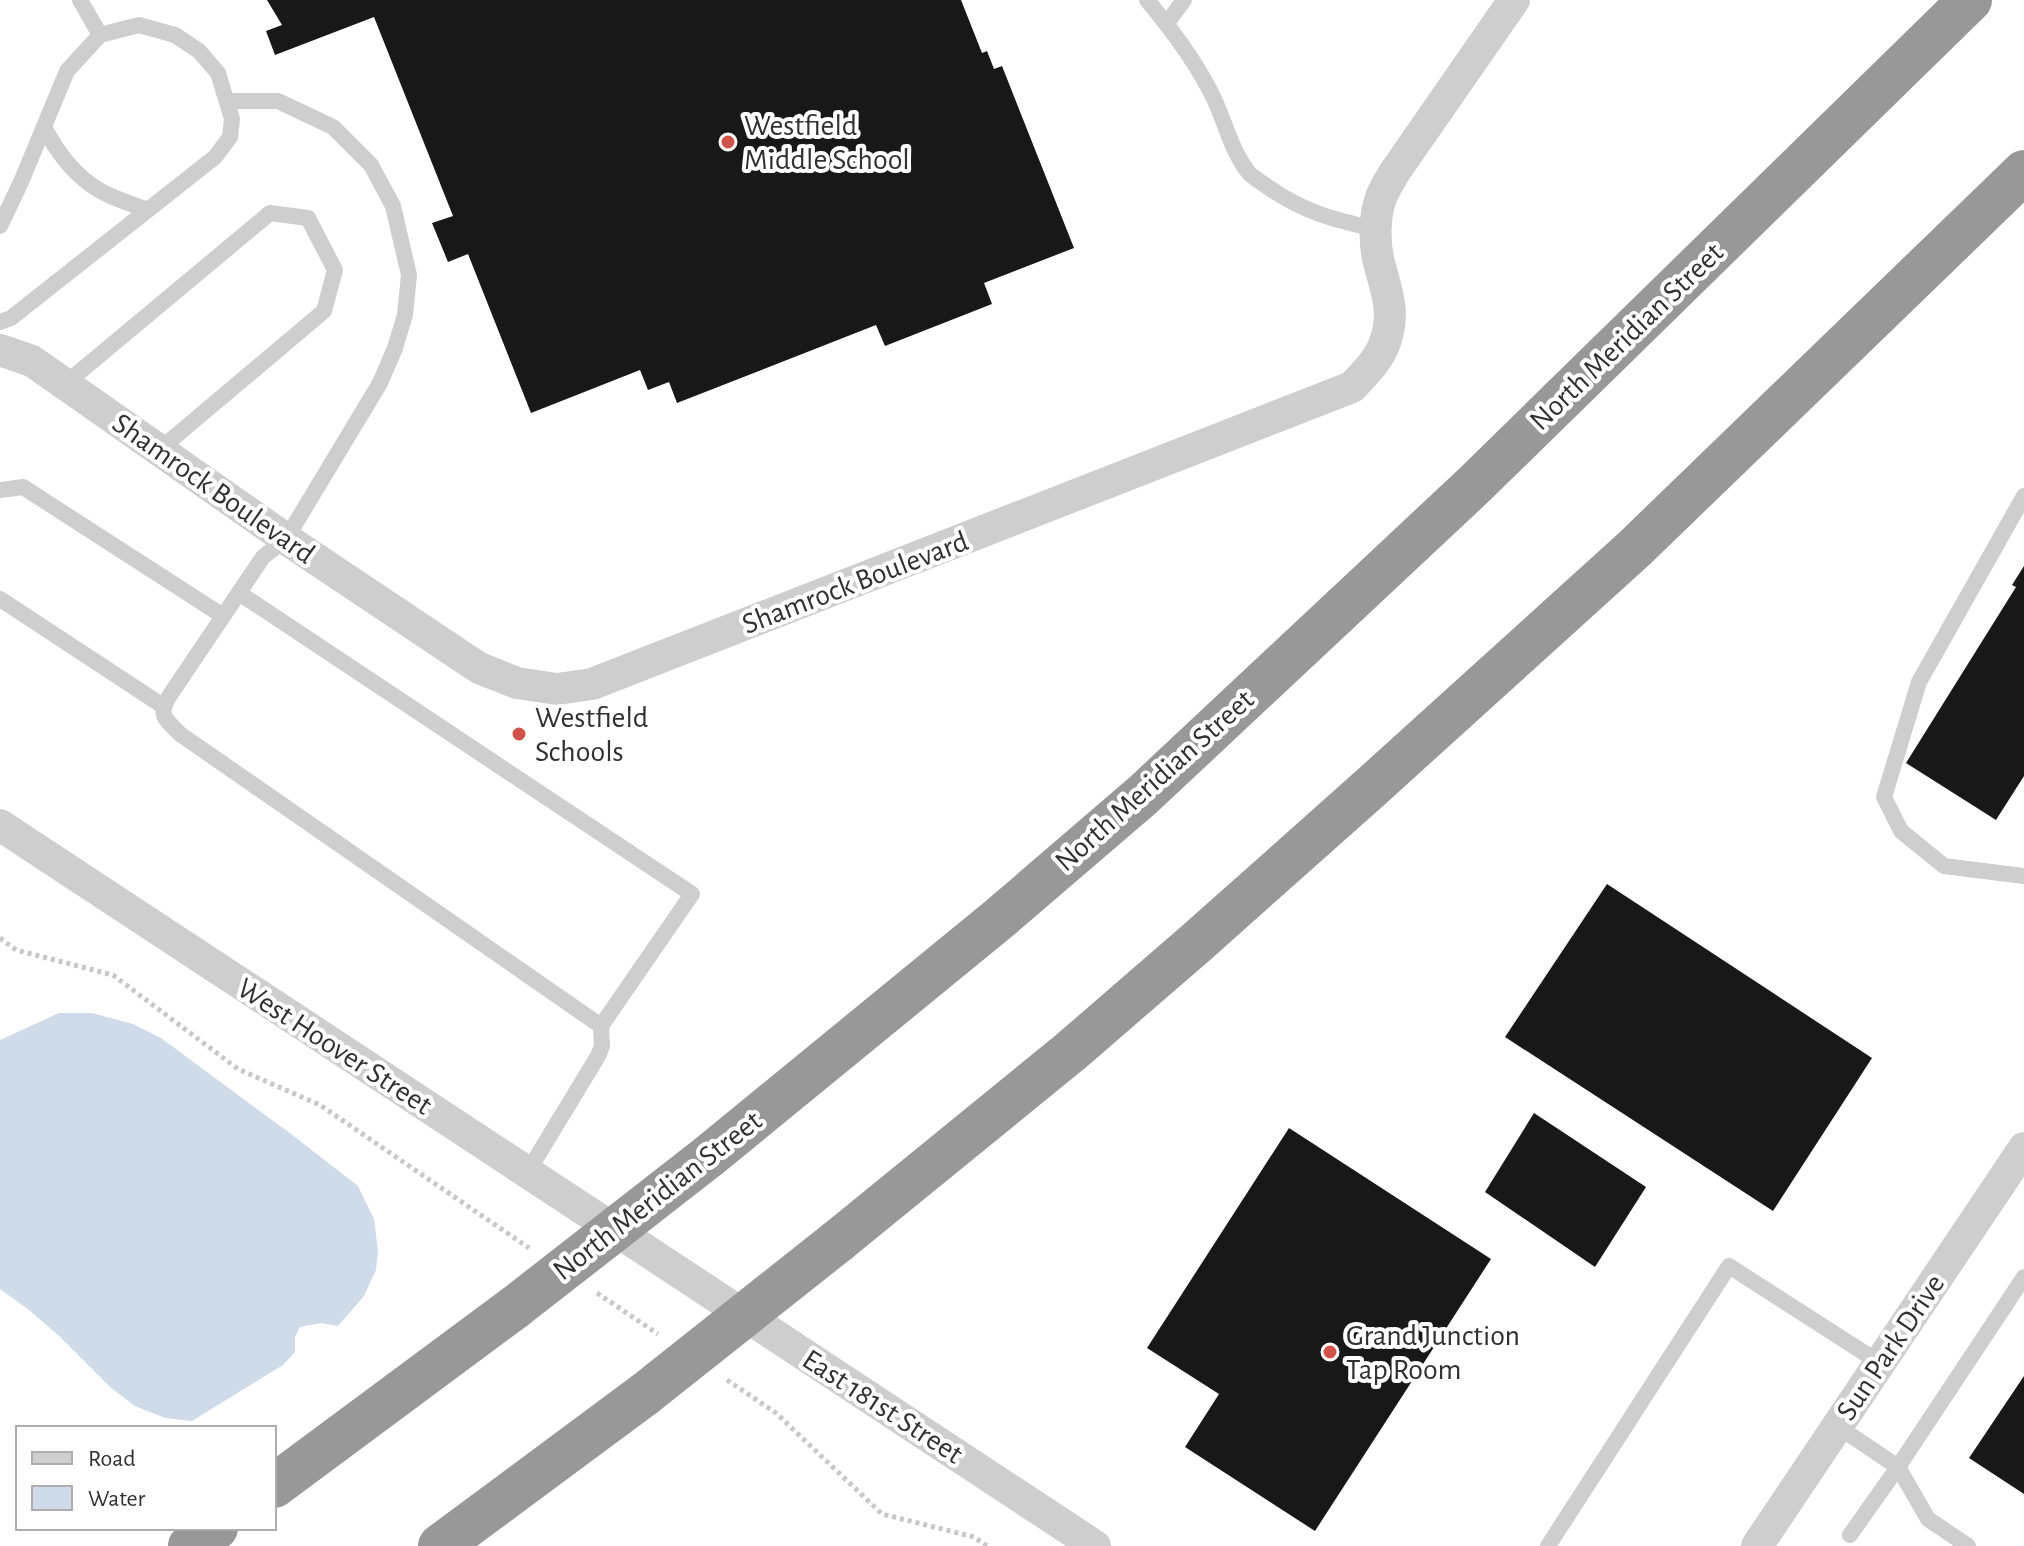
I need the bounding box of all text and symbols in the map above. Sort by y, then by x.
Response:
place label: Westfield Middle School [744,111,910,175]
marker: Westfield Middle School [719,133,737,151]
street label: North Meridian Street [1524,237,1729,436]
street label: Shamrock Boulevard [107,408,320,570]
street label: Shamrock Boulevard [738,526,972,640]
street label: North Meridian Street [1050,684,1260,877]
place label: Westfield Schools [535,703,648,767]
marker: Westfield Schools [510,725,528,743]
street label: West Hoover Street [232,973,437,1121]
street label: North Meridian Street [548,1105,768,1286]
street label: Sun Park Drive [1831,1269,1950,1426]
place label: Grand Junction Tap Room [1346,1321,1520,1385]
marker: Grand Junction Tap Room [1321,1343,1339,1361]
street label: East 181st Street [797,1344,968,1470]
legend [16,1426,276,1530]
text: Road [88,1447,136,1471]
text: Water [88,1487,146,1511]

